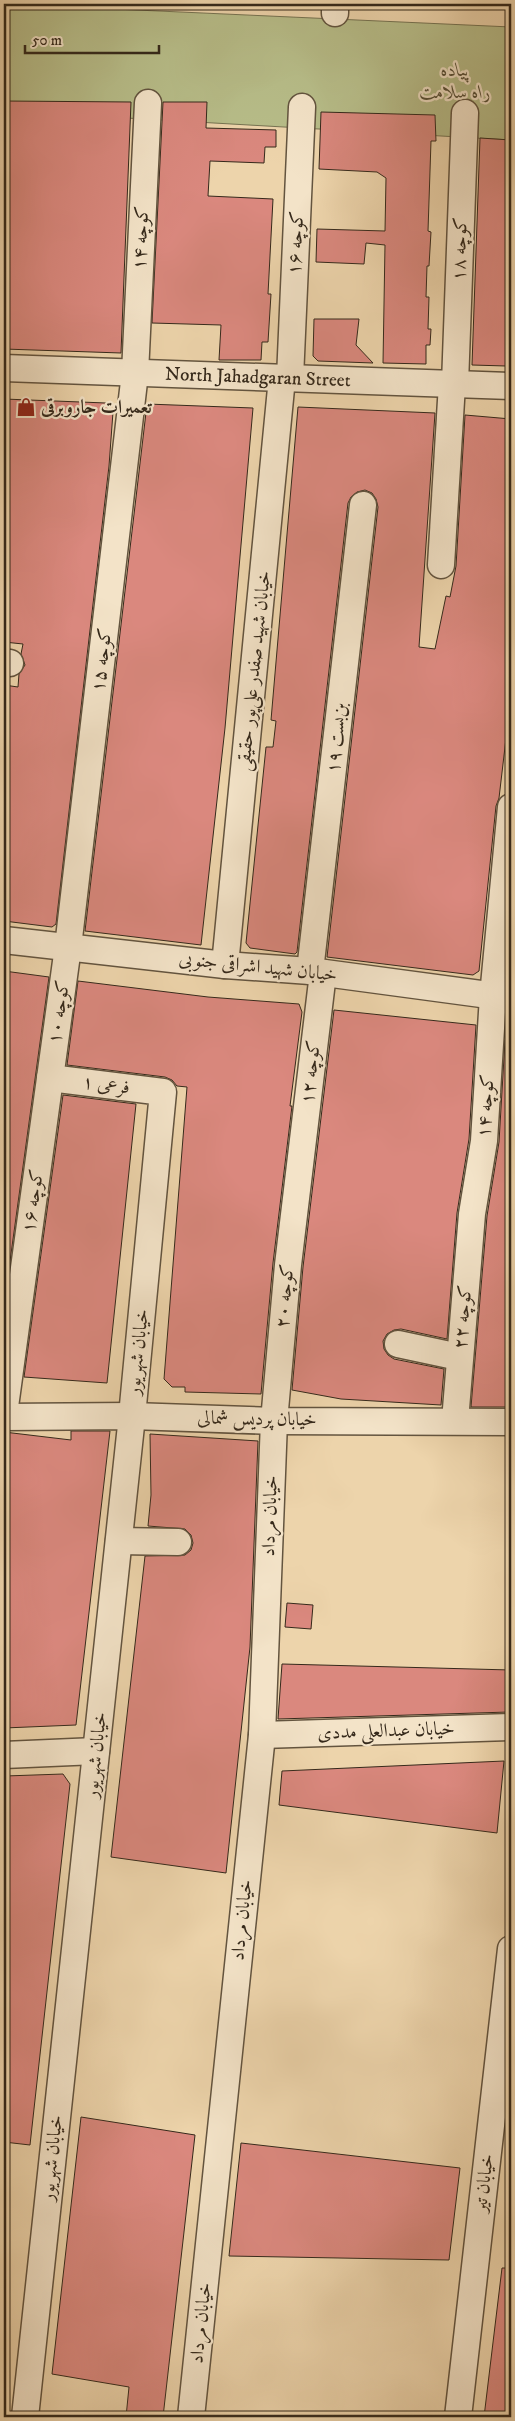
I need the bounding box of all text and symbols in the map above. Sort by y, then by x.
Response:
scale bar [25,22,159,54]
text: 50 m [32,31,62,50]
park label: پیاده راه سلامت [420,59,491,104]
street label: کوچه ۱۴ [128,205,155,271]
street label: کوچه ۱۶ [283,210,310,276]
street label: کوچه ۱۸ [447,217,474,281]
street label: North Jahadgaran Street [165,362,351,392]
shop icon: تعمیرات جاروبرقی [15,396,37,418]
place label: تعمیرات جاروبرقی [40,396,152,419]
street label: خیابان شهید صفدر علی‌پور حقیقی [232,570,278,773]
street label: کوچه ۱۵ [87,627,118,693]
street label: بن‌بست ۱۹ [322,701,352,774]
street label: خیابان شهید اشراقی جنوبی [177,947,338,989]
street label: کوچه ۱۰ [43,979,76,1045]
street label: کوچه ۱۲ [296,1039,327,1105]
street label: فرعی ۱ [81,1071,131,1099]
street label: کوچه ۱۴ [472,1073,501,1139]
street label: کوچه ۱۶ [17,1168,50,1234]
street label: کوچه ۲۰ [271,1263,300,1329]
street label: کوچه ۲۲ [449,1284,478,1350]
street label: خیابان شهریور [122,1308,154,1398]
street label: خیابان پردیس شمالی [197,1406,317,1433]
street label: خیابان مرداد [257,1475,284,1557]
street label: خیابان شهریور [80,1711,112,1801]
street label: خیابان عبدالعلی مددی [317,1717,455,1747]
street label: خیابان مرداد [226,1878,259,1962]
street label: خیابان شهریور [36,2114,68,2204]
street label: خیابان تیر [469,2153,499,2215]
street label: خیابان مرداد [185,2281,218,2365]

